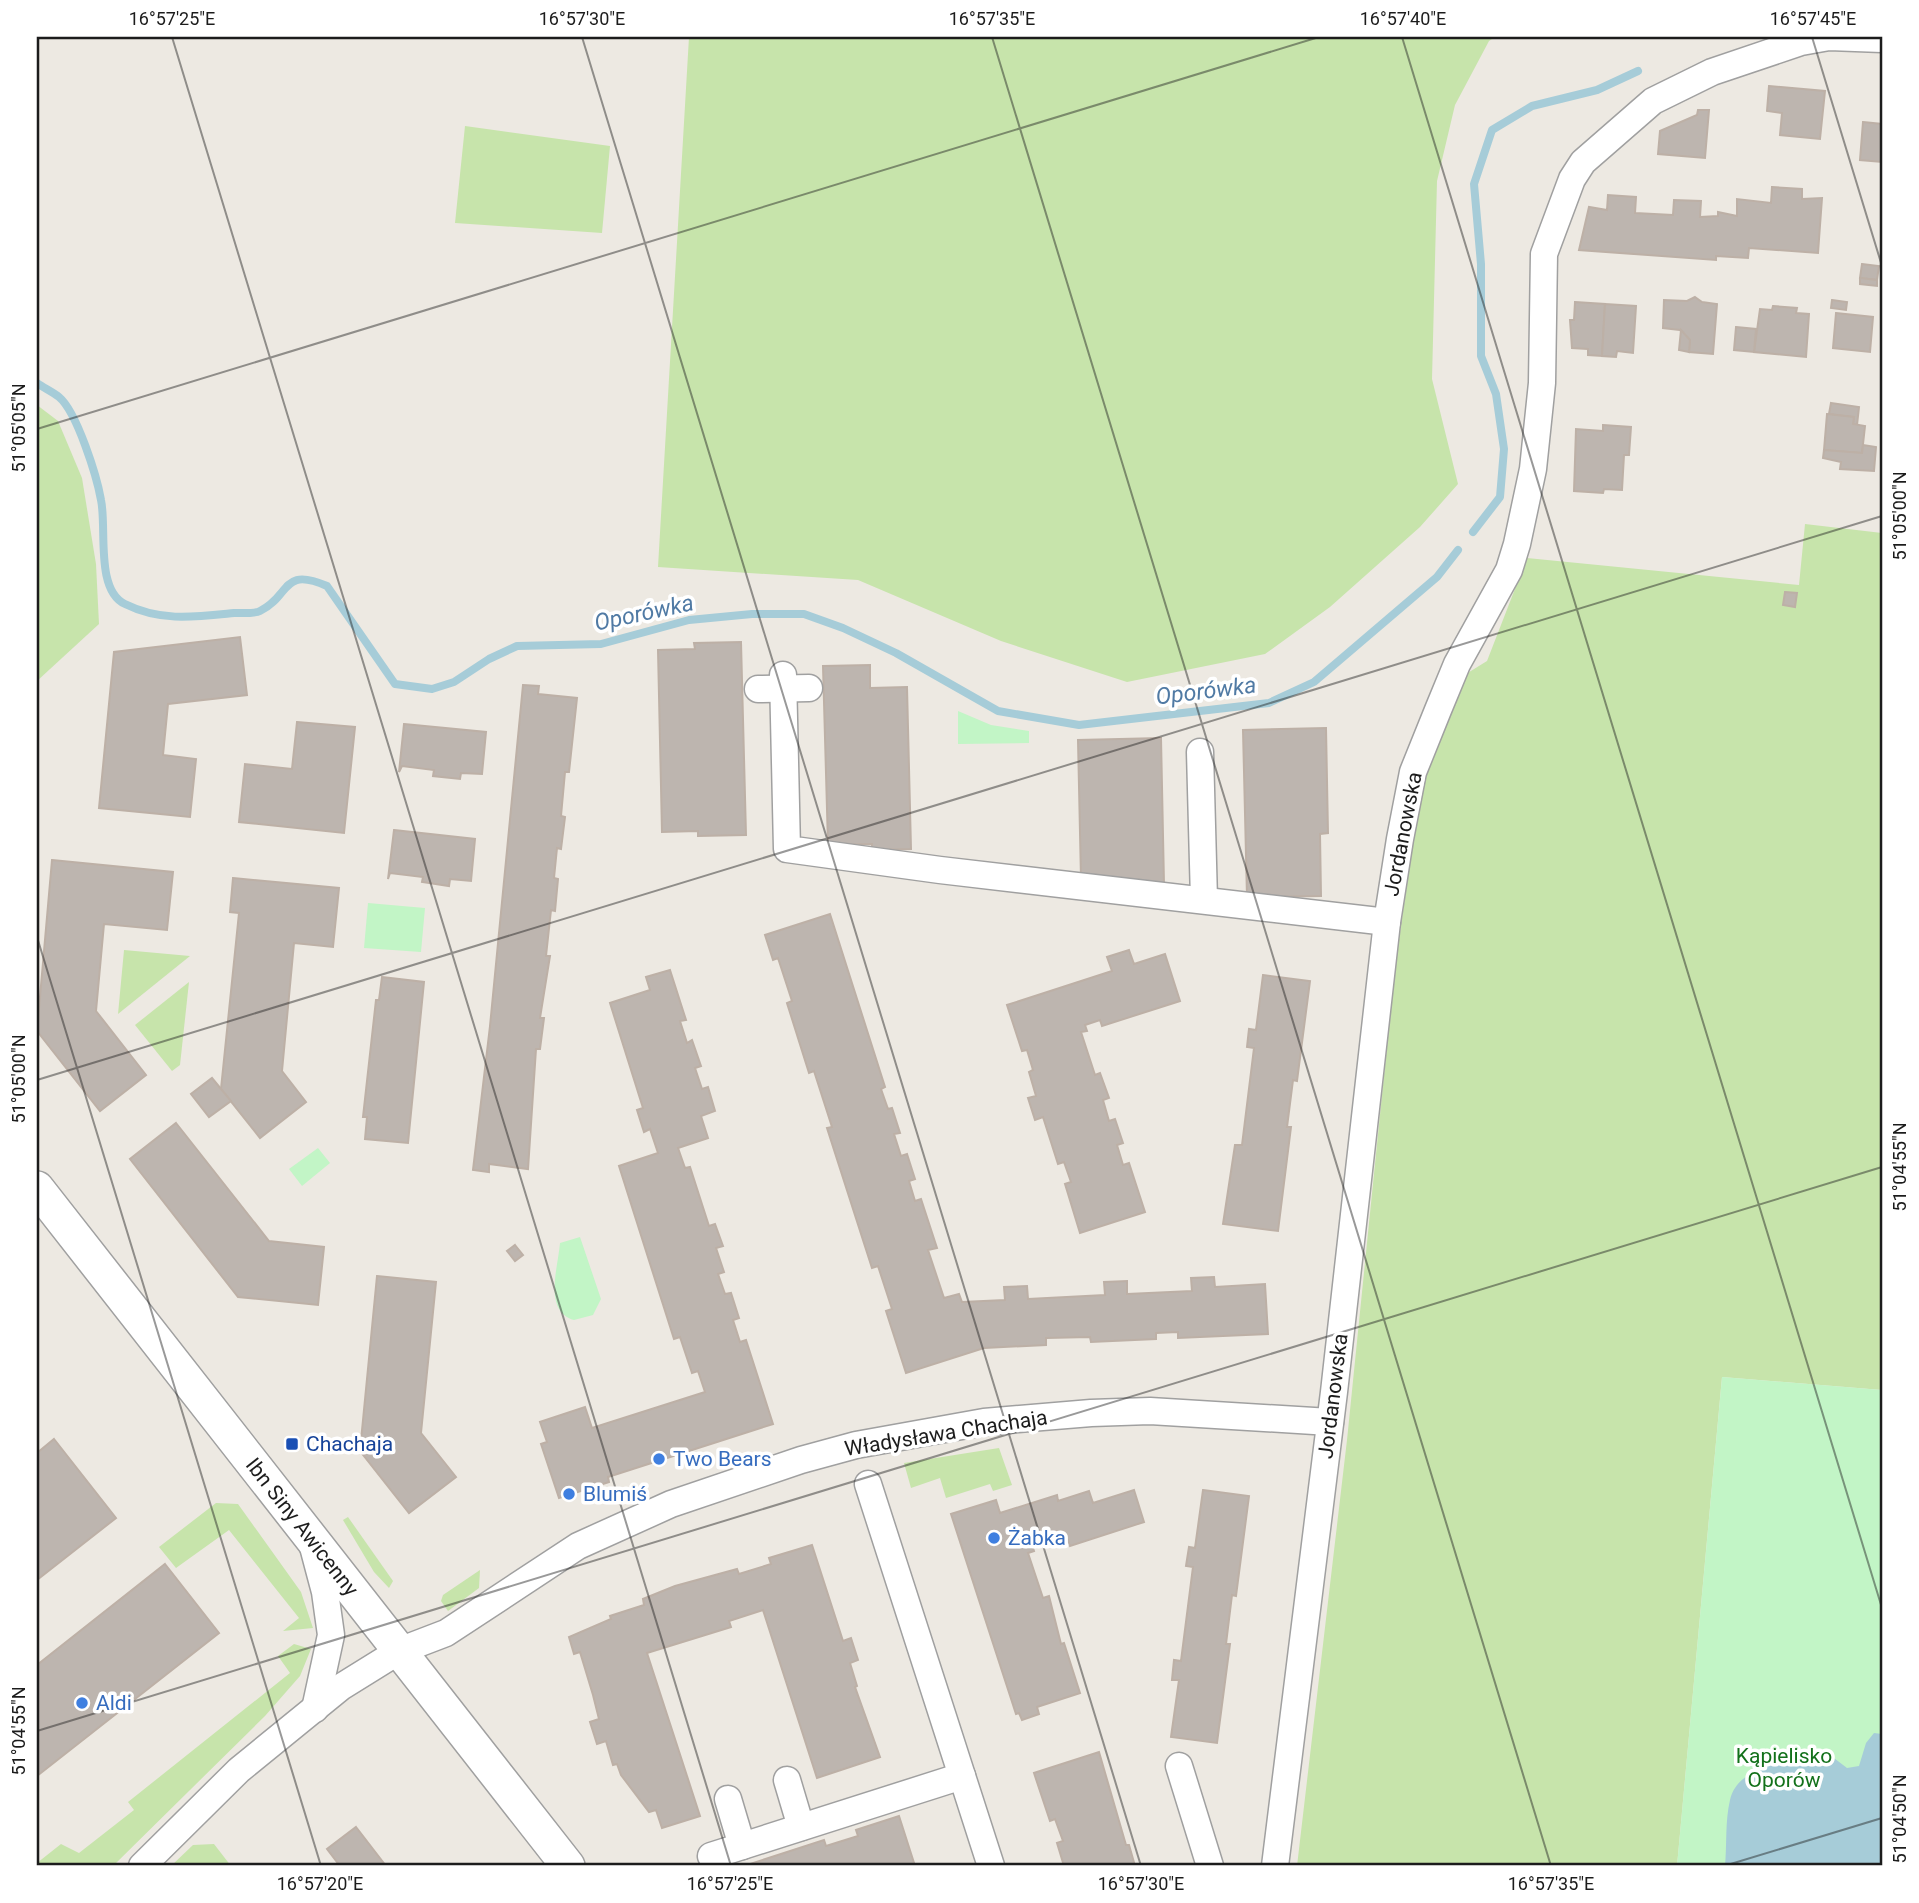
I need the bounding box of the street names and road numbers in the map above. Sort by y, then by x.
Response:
street label: Jordanowska [1379,770,1427,898]
street label: Jordanowska [1313,1332,1353,1460]
street label: Władysława Chachaja [843,1405,1049,1461]
street label: Ibn Siny Awicenny [241,1453,363,1601]

